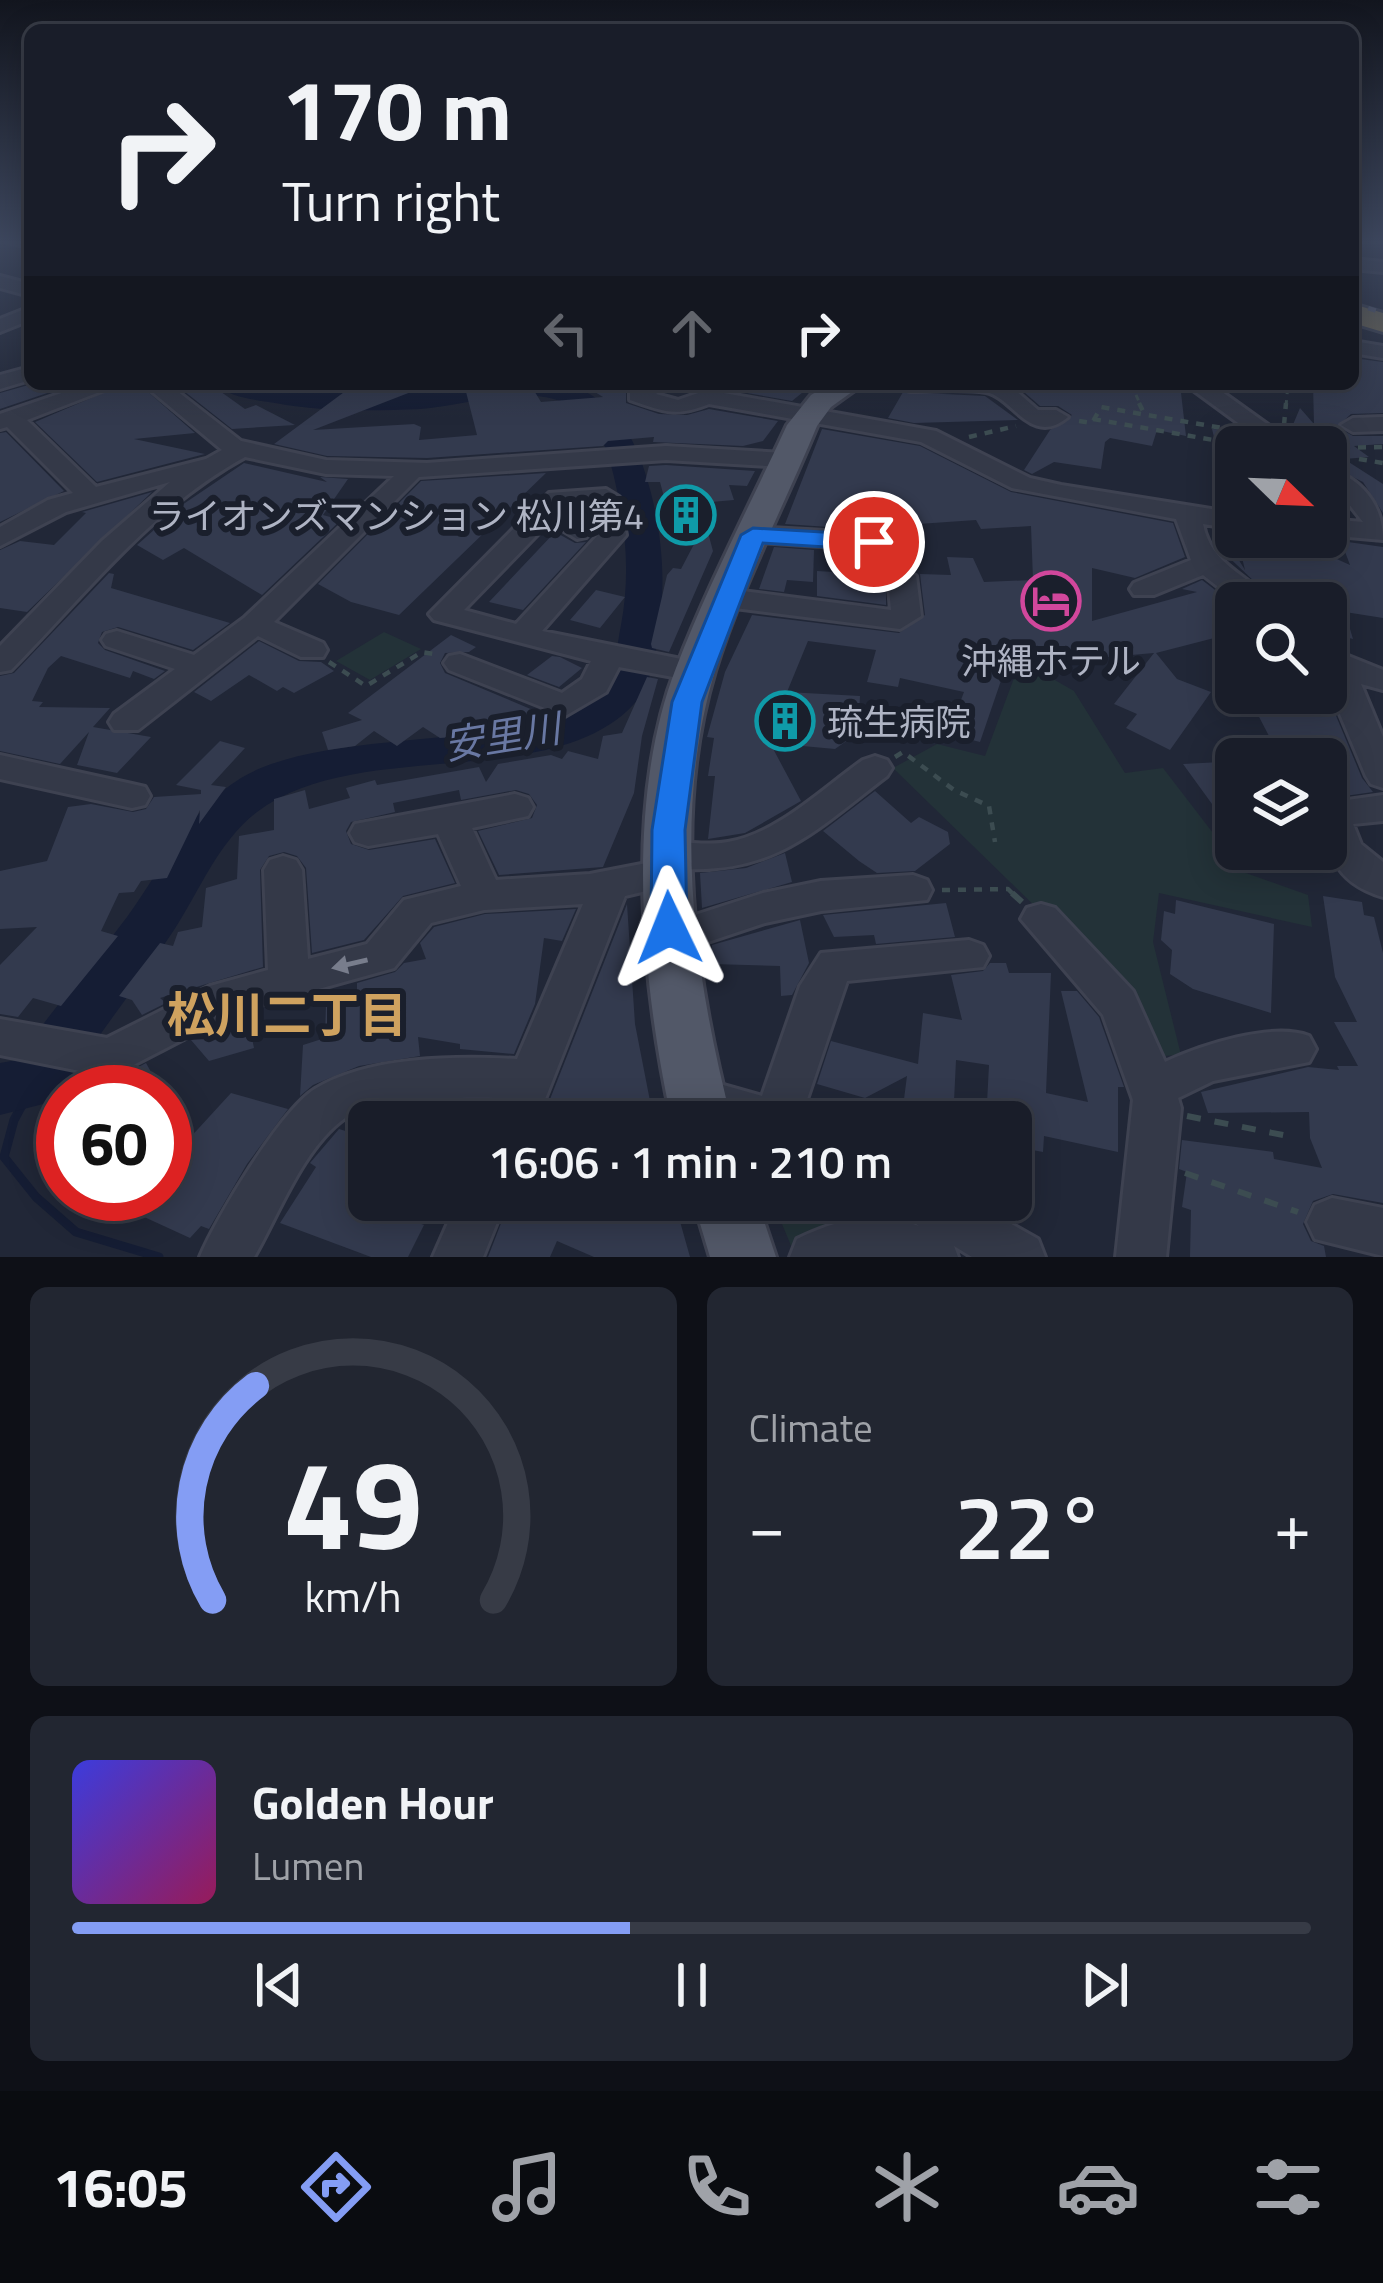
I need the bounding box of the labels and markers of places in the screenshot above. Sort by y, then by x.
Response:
building icon: ライオンズマンション 松川第4 [655,484,717,546]
place label: ライオンズマンション 松川第4 [149,488,644,543]
pin [823,491,925,593]
hotel icon: 沖縄ホテル [1020,570,1082,632]
place label: 沖縄ホテル [961,633,1141,688]
building icon: 琉生病院 [754,690,816,752]
place label: 琉生病院 [827,694,971,749]

